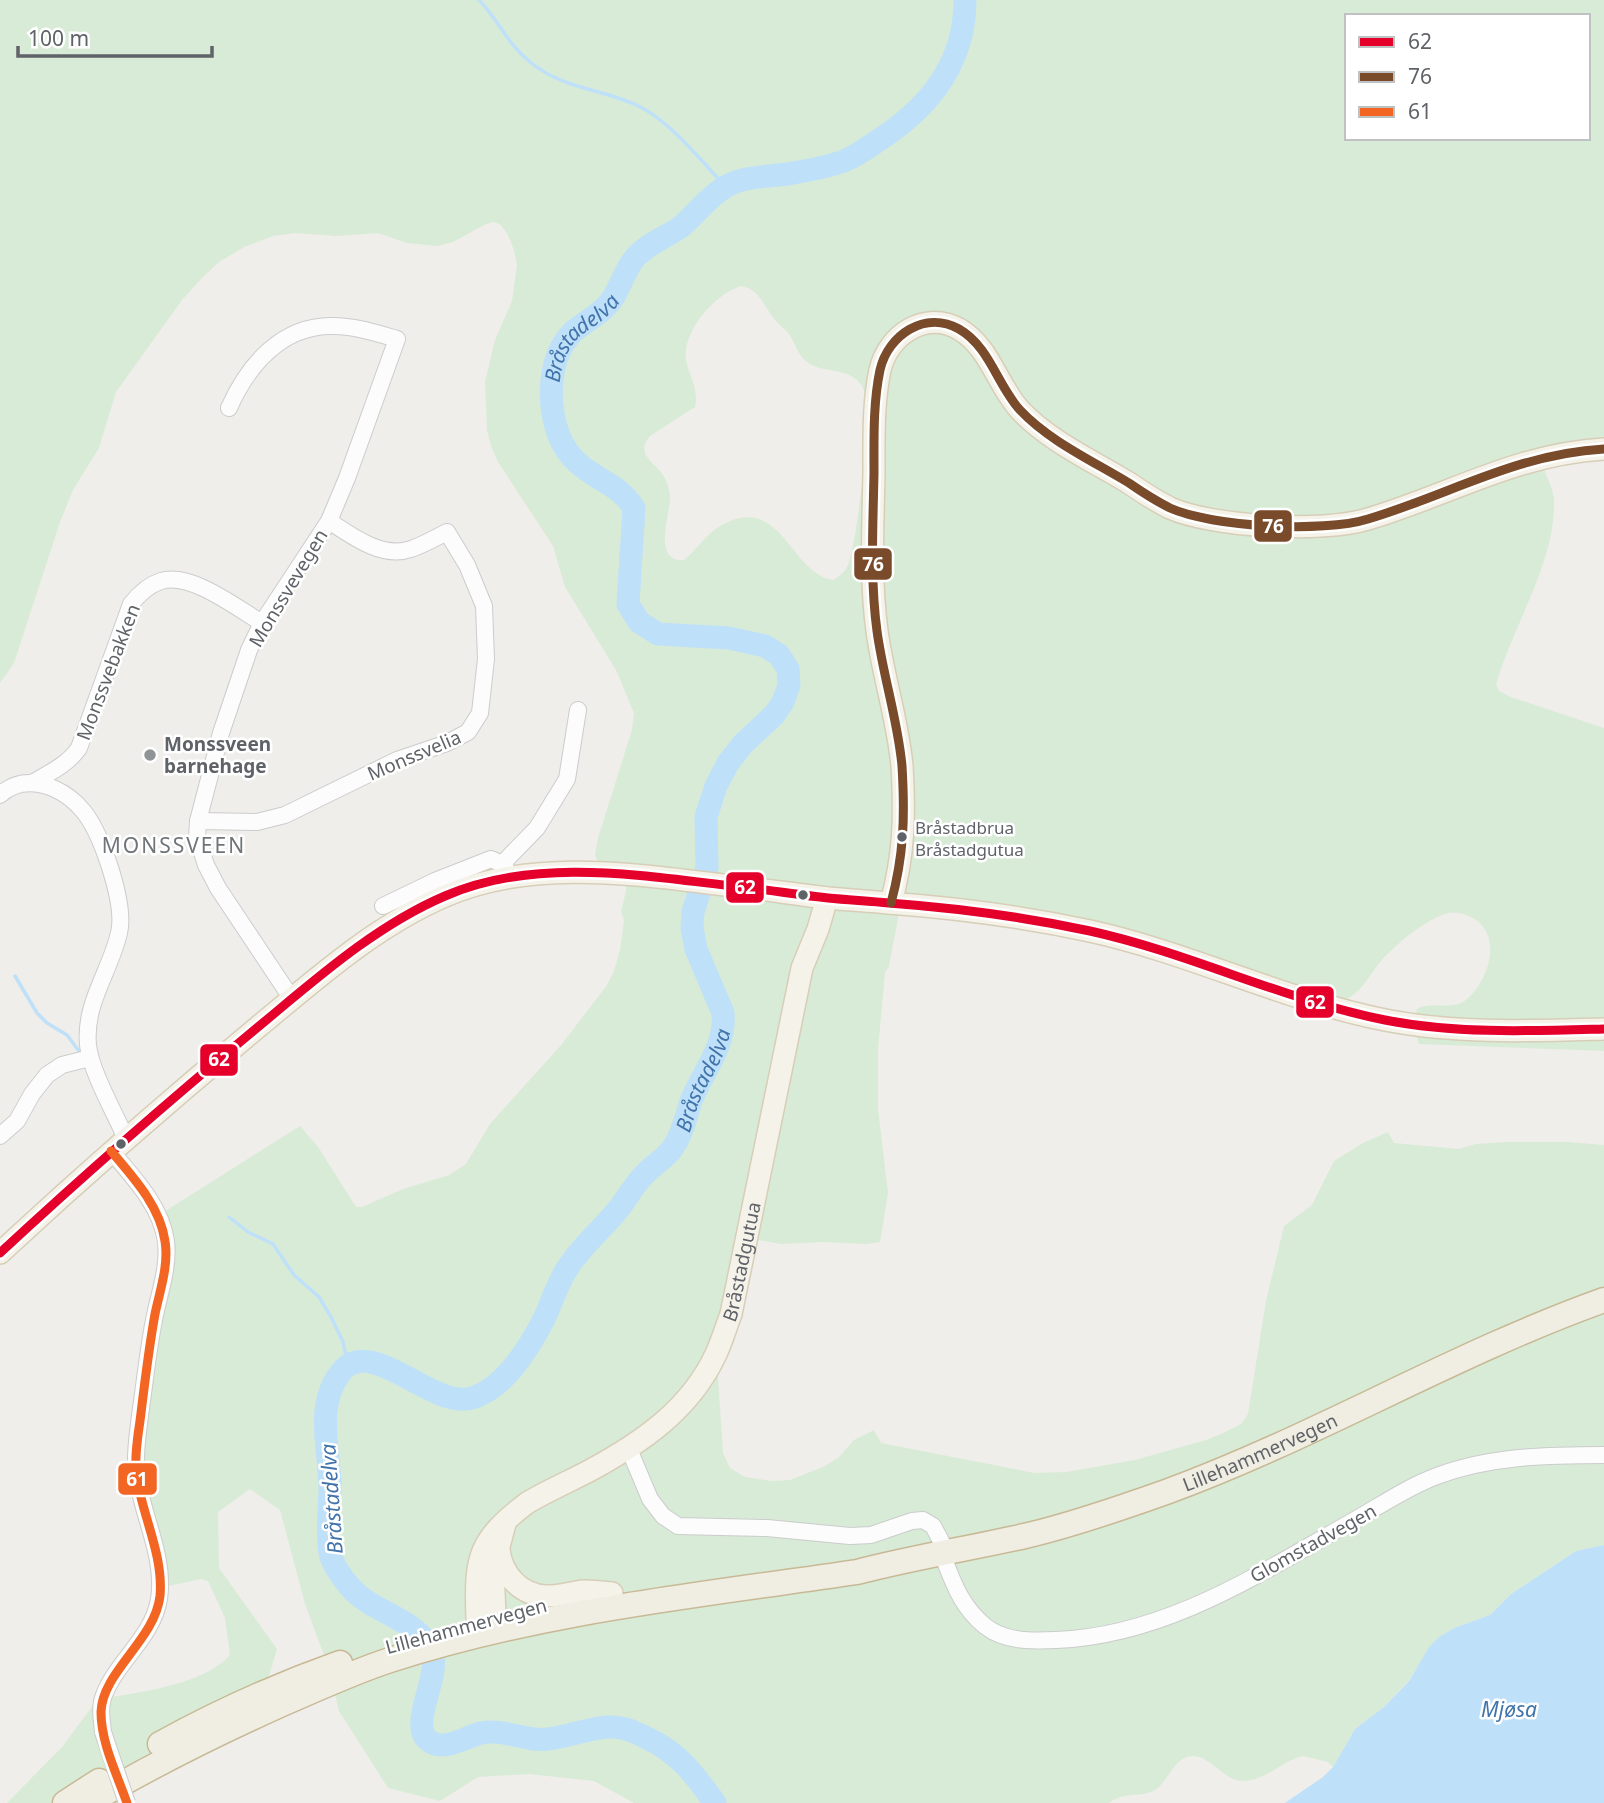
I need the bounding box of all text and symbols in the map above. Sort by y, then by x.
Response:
scale bar [18,14,212,58]
legend [1345,14,1590,140]
text: 100 m [28,24,89,52]
text: 62 [1408,27,1432,55]
text: 76 [1408,62,1432,90]
text: 61 [1408,97,1432,125]
water label: Bråstadelva [538,288,626,384]
line badge: 76 [1253,509,1293,543]
text: 76 [1262,513,1284,539]
street label: Monssvevegen [243,524,333,652]
line badge: 76 [853,547,893,581]
text: 76 [862,551,884,577]
street label: Monssvebakken [70,600,146,744]
street label: Monssvelia [363,724,465,786]
place label: Monssveen barnehage [164,731,271,779]
marker: Monssveen barnehage [142,747,158,763]
place label: Bråstadbrua Bråstadgutua [915,816,1024,861]
marker: Bråstadbrua Bråstadgutua [895,830,909,844]
district label: MONSSVEEN [102,831,246,859]
line badge: 62 [725,871,765,904]
text: 62 [734,874,756,900]
unlabelled marker [796,888,810,902]
line badge: 62 [1295,985,1335,1019]
text: 62 [1304,989,1326,1015]
water label: Bråstadelva [669,1026,736,1135]
line badge: 62 [199,1043,239,1077]
text: 62 [208,1046,230,1072]
unlabelled marker [114,1137,128,1151]
street label: Bråstadgutua [716,1200,767,1325]
street label: Lillehammervegen [1179,1407,1342,1498]
water label: Bråstadelva [313,1443,349,1555]
line badge: 61 [117,1462,158,1496]
text: 61 [126,1466,148,1492]
street label: Glomstadvegen [1245,1497,1381,1589]
street label: Lillehammervegen [382,1592,550,1660]
water label: Mjøsa [1481,1695,1537,1723]

